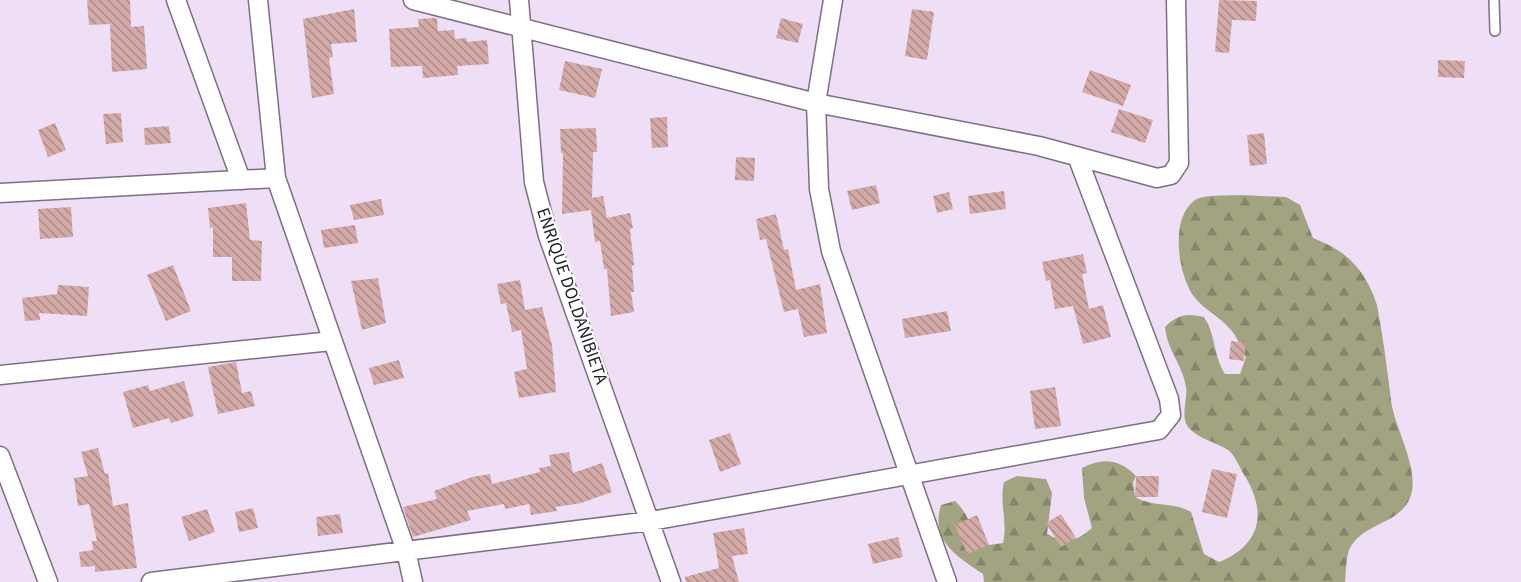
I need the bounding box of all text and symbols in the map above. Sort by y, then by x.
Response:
street label: ENRIQUE DOLDANIBIETA [530,204,614,388]

